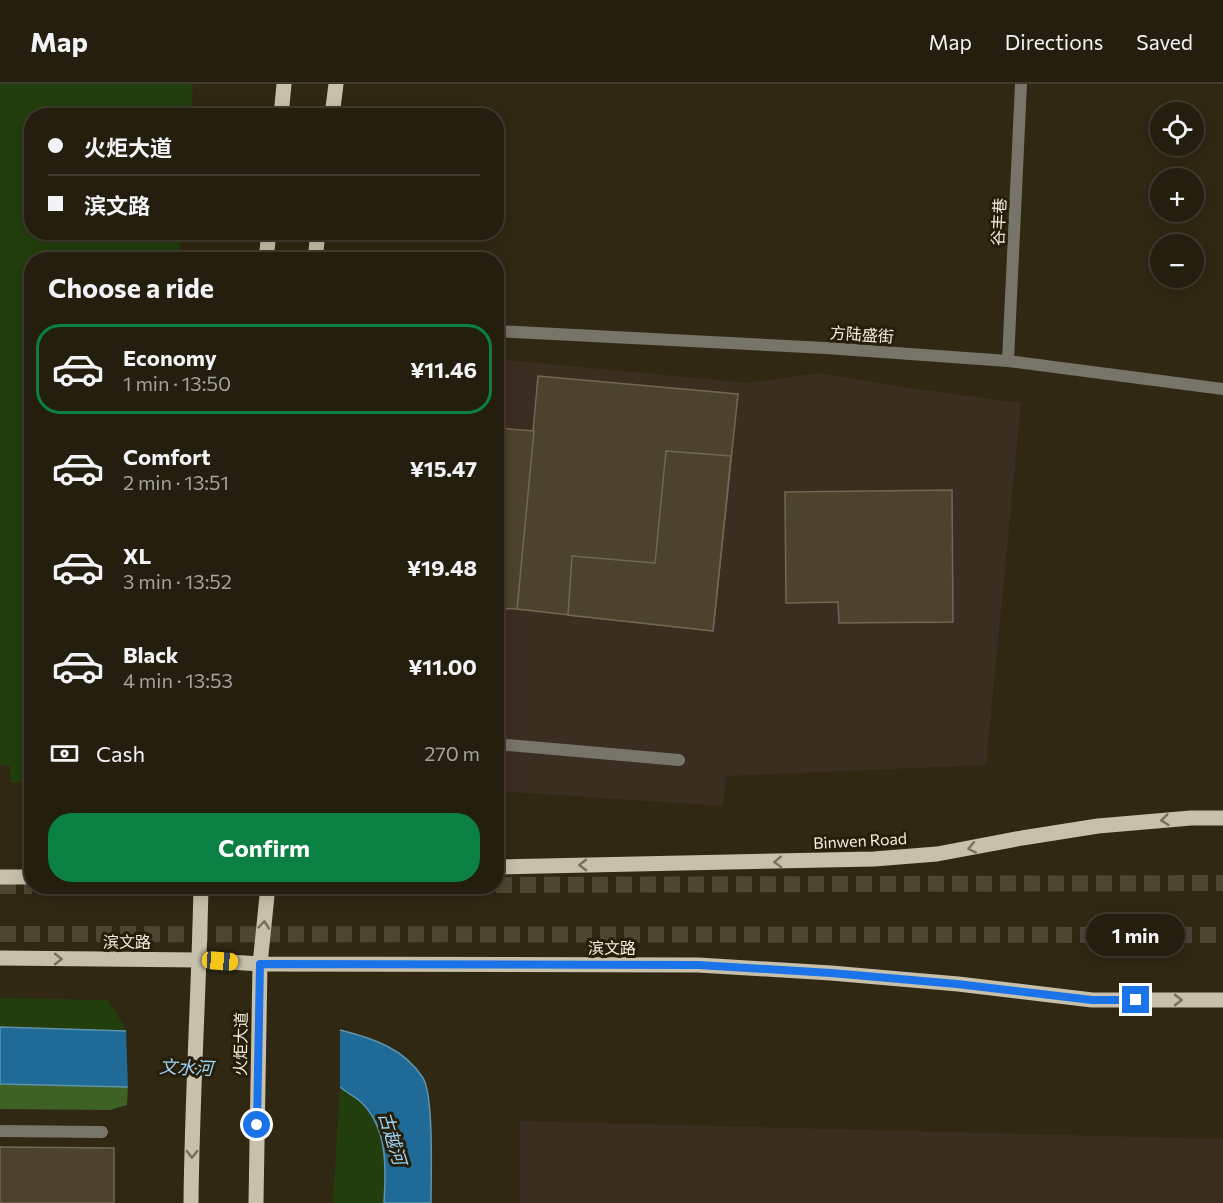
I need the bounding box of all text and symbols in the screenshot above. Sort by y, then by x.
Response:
text: Map [30,24,88,58]
text: Map [929,29,972,54]
text: Directions [1005,29,1103,54]
text: Saved [1136,29,1193,54]
map controls [1150,102,1204,288]
button: locate [1150,102,1204,156]
text: 火炬大道 [84,134,172,161]
button: + [1150,168,1204,222]
text: 滨文路 [84,192,150,219]
street label: 谷丰巷 [987,198,1009,246]
button: − [1150,234,1204,288]
text: Choose a ride [48,271,214,304]
street label: 方陆盛街 [829,322,895,346]
icon: car [51,342,105,396]
text: Economy [123,344,217,371]
text: ¥11.46 [410,356,477,383]
text: 1 min · 13:50 [123,371,231,395]
icon: car [51,441,105,495]
text: Comfort [123,443,211,470]
text: ¥15.47 [410,455,477,482]
text: 2 min · 13:51 [123,470,229,494]
icon: car [51,540,105,594]
text: XL [123,542,151,569]
text: ¥19.48 [407,554,477,581]
text: 3 min · 13:52 [123,569,232,593]
icon: car [51,639,105,693]
text: Black [123,641,178,668]
text: ¥11.00 [408,653,477,680]
text: 4 min · 13:53 [123,668,233,692]
icon: cash [48,737,81,770]
text: Cash [96,740,145,767]
text: 270 m [424,741,480,765]
button: Confirm [48,813,480,882]
one-way arrow [1160,813,1169,826]
street label: Binwen Road [813,828,907,852]
one-way arrow [967,841,977,854]
one-way arrow [773,855,782,868]
one-way arrow [578,859,587,872]
callout: 1 min [1086,913,1186,955]
one-way arrow [257,921,270,930]
text: 1 min [1112,923,1159,947]
street label: 滨文路 [103,932,151,951]
street label: 滨文路 [588,938,636,957]
car [201,951,239,971]
one-way arrow [54,953,63,965]
route end [1122,986,1149,1013]
one-way arrow [1173,994,1182,1006]
street label: 火炬大道 [230,1012,250,1076]
water label: 文水河 [159,1055,216,1079]
water label: 古越河 [375,1109,412,1170]
route start [243,1111,270,1138]
one-way arrow [185,1150,198,1159]

